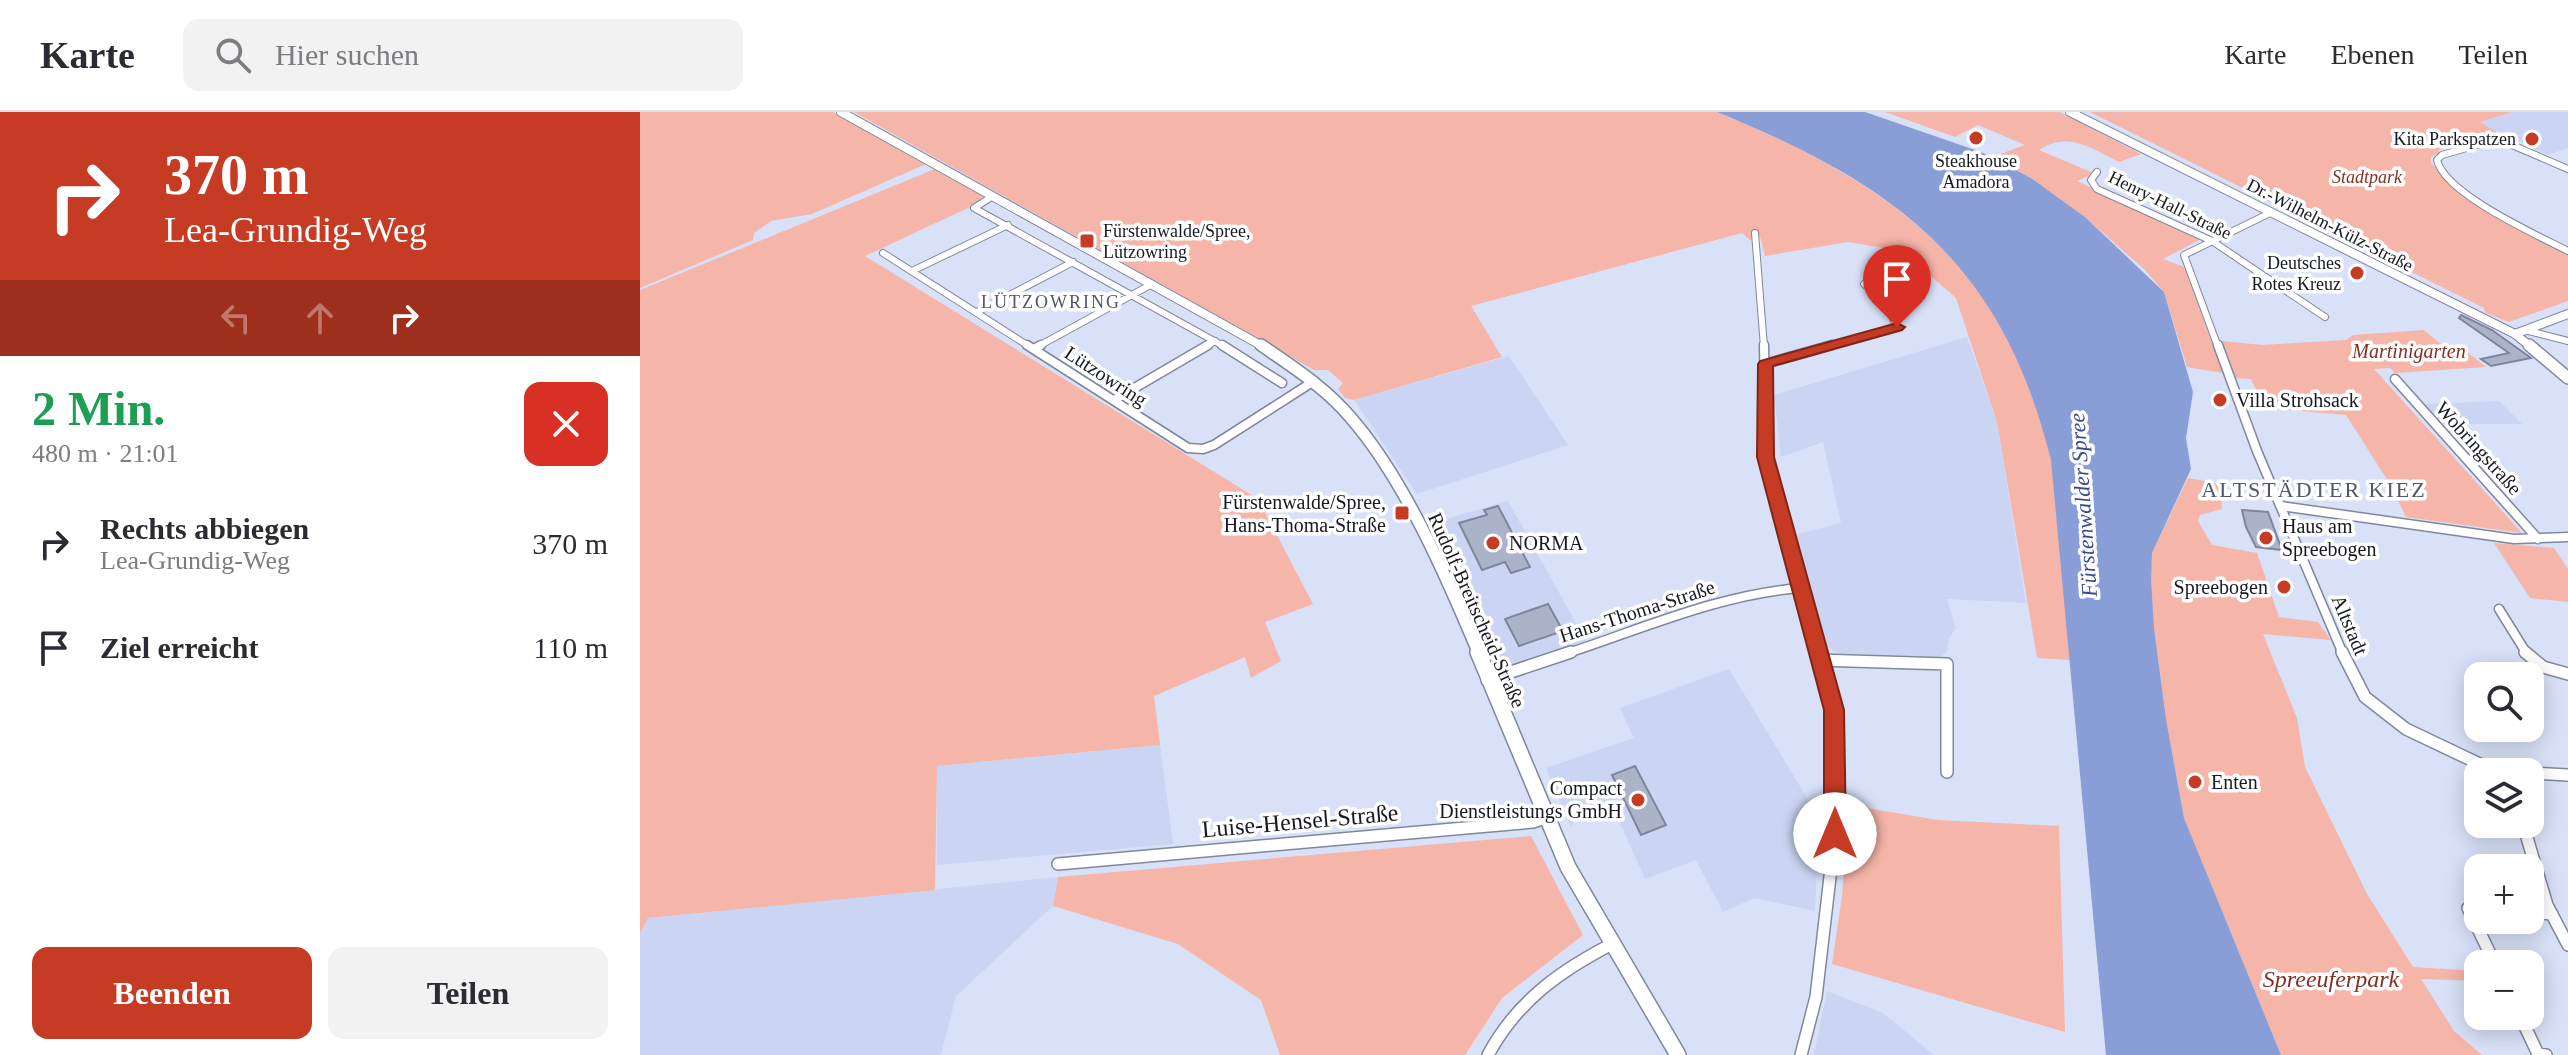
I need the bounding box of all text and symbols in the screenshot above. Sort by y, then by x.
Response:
search box [183,19,743,91]
icon: search [211,33,255,77]
text: Karte [40,34,135,76]
text: Hier suchen [275,38,419,71]
text: Karte [2224,39,2286,70]
text: Ebenen [2330,39,2414,70]
text: Teilen [2458,39,2528,70]
marker: Steakhouse Amadora [1967,129,1985,147]
place label: Kita Parkspatzen [2394,129,2516,149]
marker: Kita Parkspatzen [2523,130,2541,148]
icon: right [32,144,136,248]
text: 370 m [164,144,309,206]
place label: Steakhouse Amadora [1935,151,2017,192]
street label: Henry-Hall-Straße [2105,167,2235,243]
park label: Stadtpark [2332,167,2403,187]
street label: Dr.-Wilhelm-Külz-Straße [2244,174,2416,276]
text: Lea-Grundig-Weg [164,210,427,250]
place label: Fürstenwalde/Spree, Lützowring [1103,221,1250,262]
marker: Fürstenwalde/Spree, Lützowring [1078,232,1096,250]
pin [1863,245,1931,327]
place label: Deutsches Rotes Kreuz [2252,253,2341,294]
icon: arrive [1875,257,1919,301]
marker: Deutsches Rotes Kreuz [2348,264,2366,282]
district label: LÜTZOWRING [981,292,1121,312]
icon: left [214,296,258,340]
icon: ahead [298,296,342,340]
icon: right [382,296,426,340]
park label: Martinigarten [2351,340,2466,363]
street label: Lützowring [1060,341,1151,411]
text: 2 Min. [32,382,165,435]
button: close [524,382,608,466]
place label: Villa Strohsack [2236,389,2359,411]
marker: Villa Strohsack [2211,391,2229,409]
street label: Wobringstraße [2431,397,2526,500]
water label: Fürstenwalder Spree [2064,412,2102,599]
text: 480 m · 21:01 [32,439,179,468]
district label: ALTSTÄDTER KIEZ [2201,477,2427,502]
place label: Fürstenwalde/Spree, Hans-Thoma-Straße [1222,491,1386,536]
marker: Fürstenwalde/Spree, Hans-Thoma-Straße [1393,504,1411,522]
street label: Rudolf-Breitscheid-Straße [1424,509,1530,711]
text: Rechts abbiegen [100,512,309,545]
place label: Haus am Spreebogen [2282,515,2376,561]
icon: right [32,522,76,566]
text: 370 m [532,527,608,560]
marker: Haus am Spreebogen [2257,529,2275,547]
place label: NORMA [1509,532,1584,554]
marker: NORMA [1484,534,1502,552]
text: Lea-Grundig-Weg [100,546,290,575]
street label: Hans-Thoma-Straße [1556,575,1718,647]
place label: Spreebogen [2174,576,2268,599]
marker: Spreebogen [2275,578,2293,596]
street label: Altstadt [2327,592,2373,659]
icon: arrive [32,626,76,670]
text: Ziel erreicht [100,631,259,664]
text: 110 m [533,631,608,664]
map controls [2464,662,2544,1030]
button: search [2464,662,2544,742]
button: layers [2464,758,2544,838]
place label: Enten [2211,771,2258,793]
marker: Enten [2186,773,2204,791]
place label: Compact Dienstleistungs GmbH [1439,777,1622,823]
marker: Compact Dienstleistungs GmbH [1629,791,1647,809]
position arrow [1793,792,1877,876]
street label: Luise-Hensel-Straße [1201,799,1399,843]
button: + [2464,854,2544,934]
button: Beenden [32,947,312,1039]
button: Teilen [328,947,608,1039]
button: − [2464,950,2544,1030]
park label: Spreeuferpark [2263,966,2400,992]

